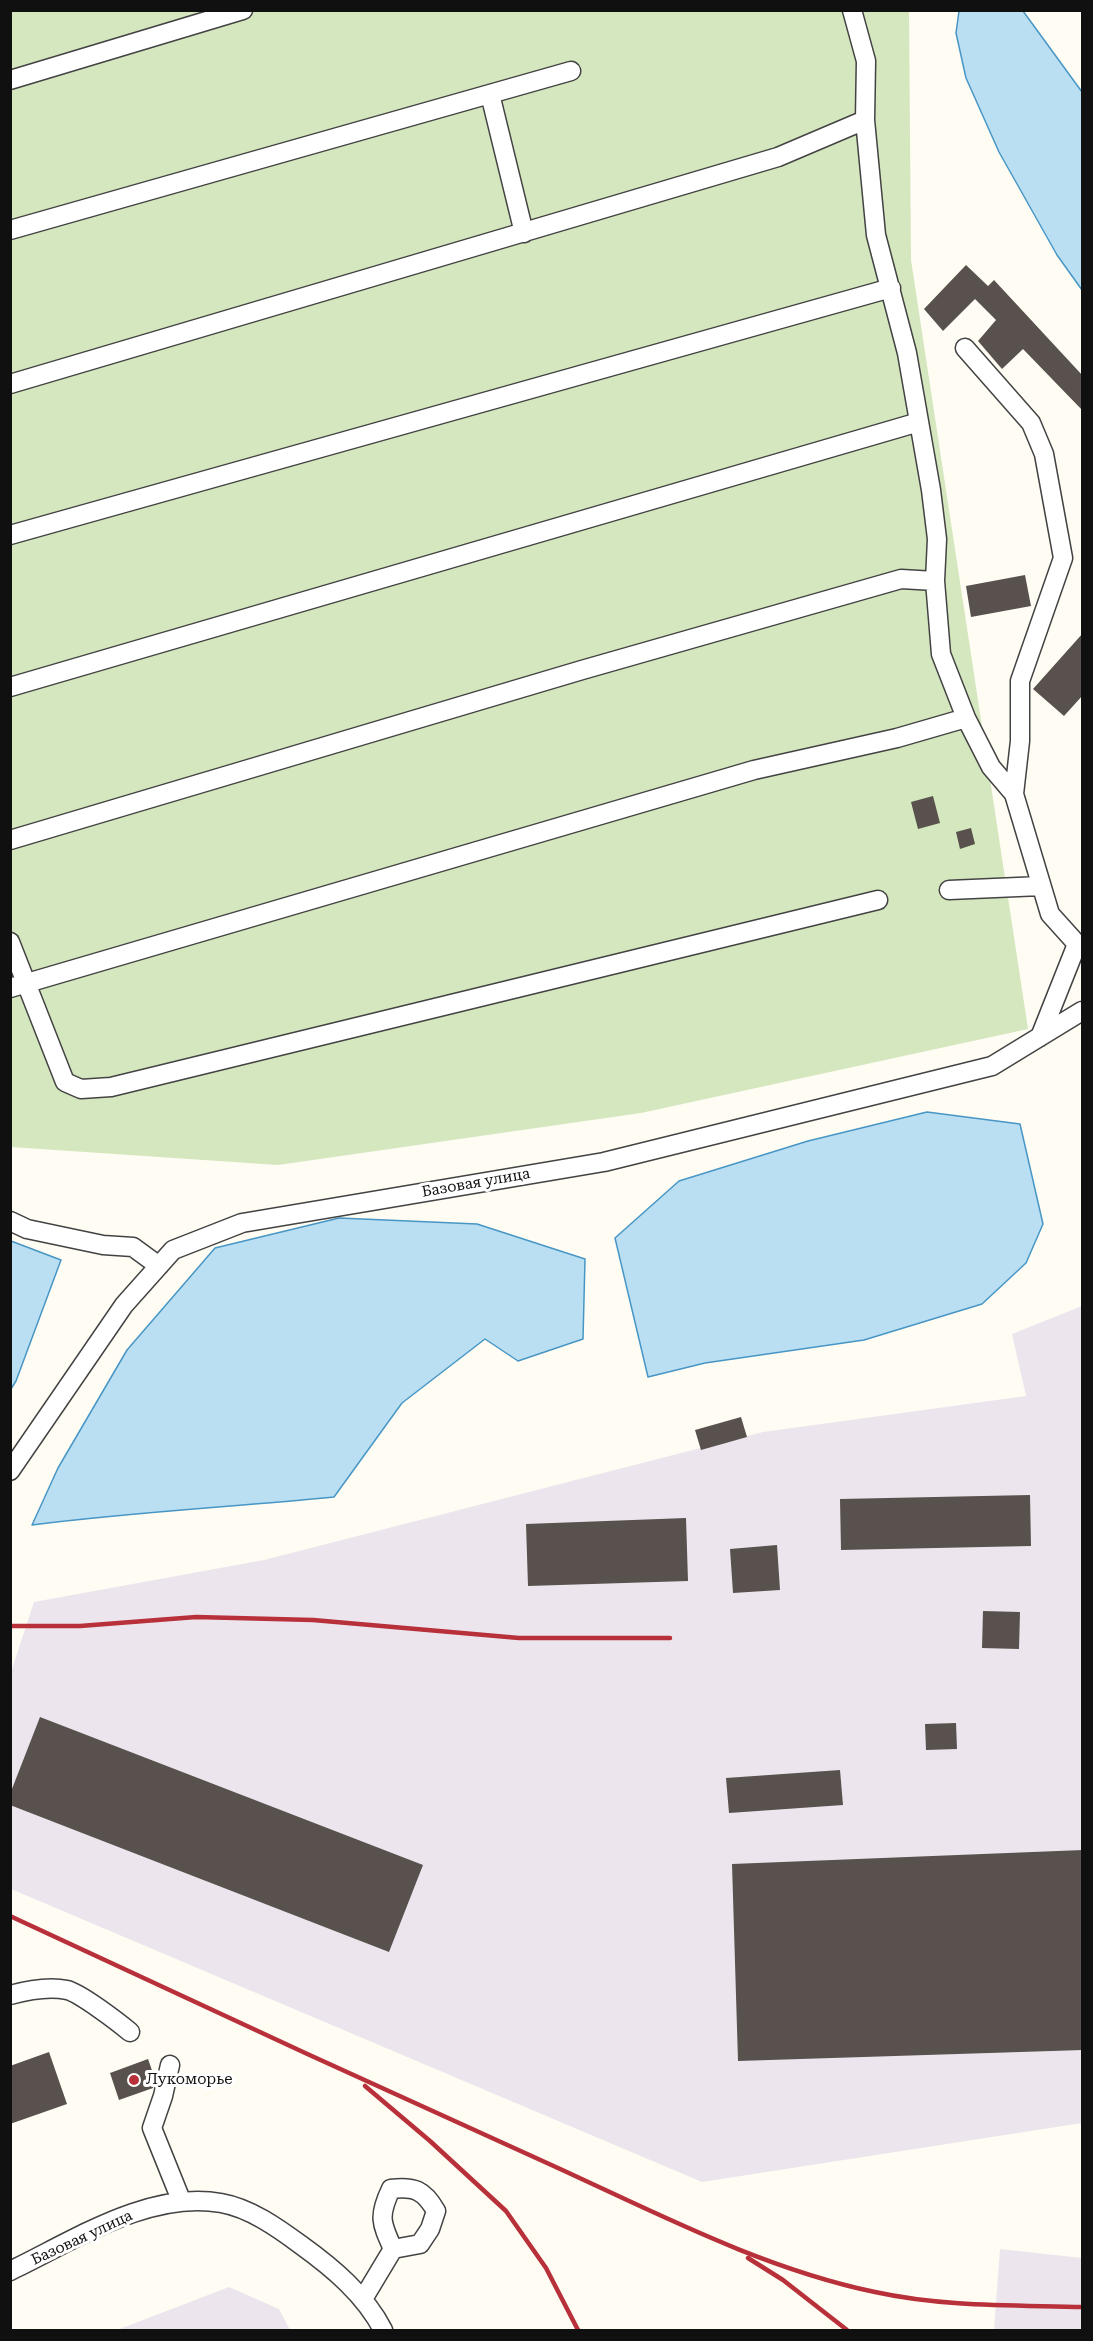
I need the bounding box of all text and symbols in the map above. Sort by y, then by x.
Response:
street label: Базовая улица [421,1165,531,1201]
place label: Лукоморье [146,2071,232,2089]
marker: Лукоморье [127,2073,141,2087]
street label: Базовая улица [29,2207,135,2269]

